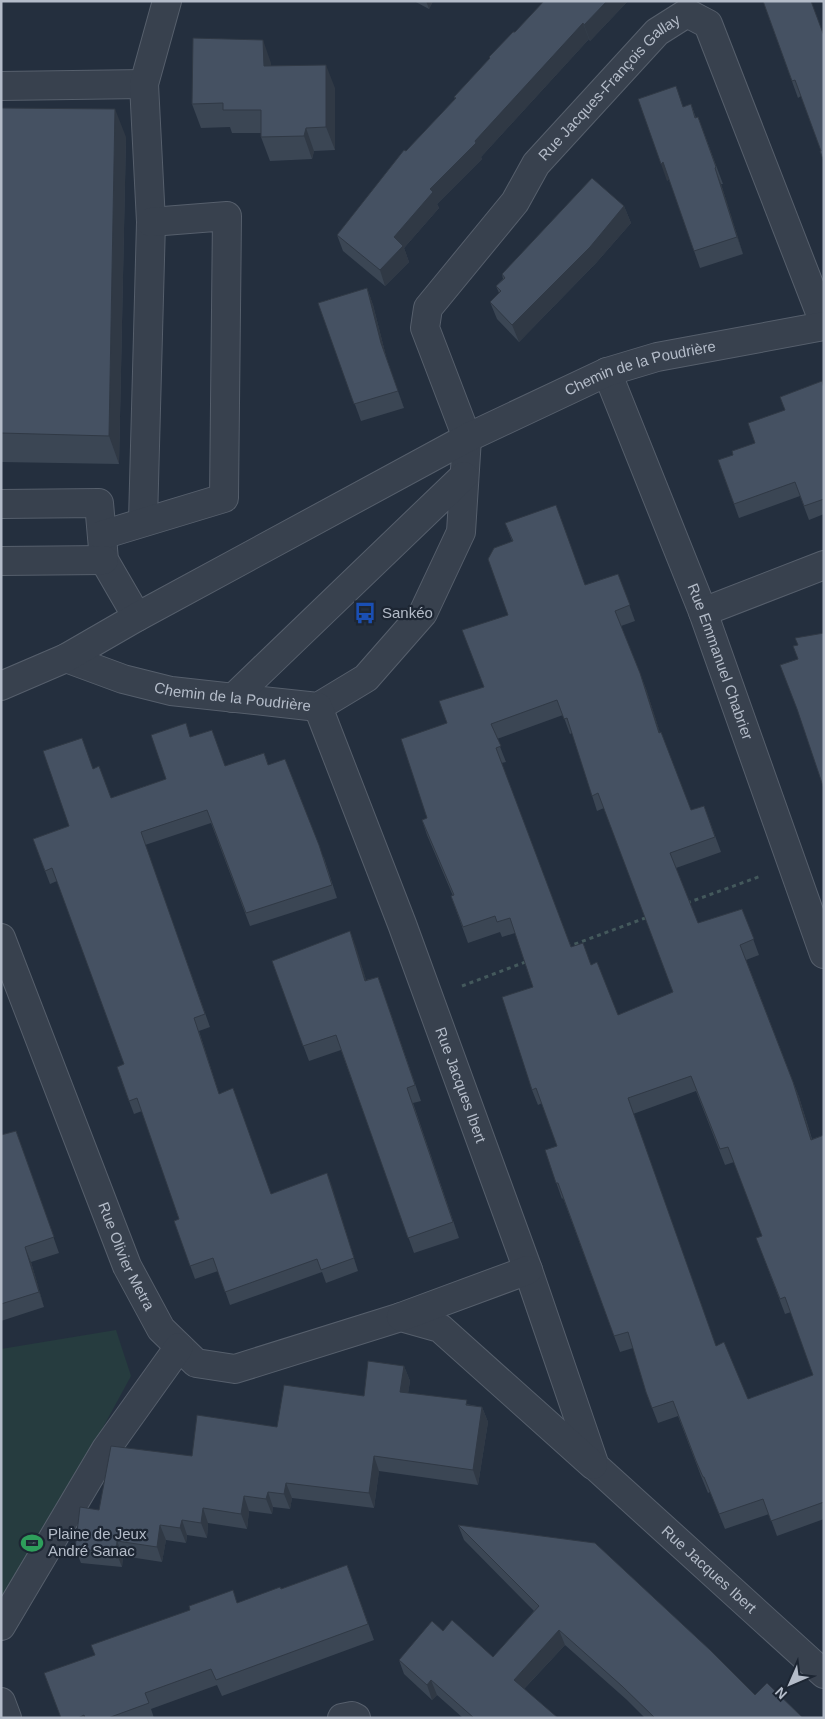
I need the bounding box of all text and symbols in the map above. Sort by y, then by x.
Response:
street label: Rue Jacques-François Gallay [535,10,683,164]
street label: Chemin de la Poudrière [562,337,717,399]
street label: Rue Emmanuel Chabrier [684,581,757,742]
bus stop icon: Sankéo [352,600,378,626]
place label: Sankéo [382,604,433,621]
street label: Chemin de la Poudrière [153,678,312,714]
street label: Rue Jacques Ibert [432,1025,490,1146]
street label: Rue Olivier Metra [95,1200,159,1314]
street label: Rue Jacques Ibert [659,1522,761,1617]
place label: Plaine de Jeux André Sanac [48,1525,147,1559]
sports icon: Plaine de Jeux André Sanac [19,1530,45,1556]
north arrow [765,1659,815,1709]
text: N [772,1684,790,1702]

